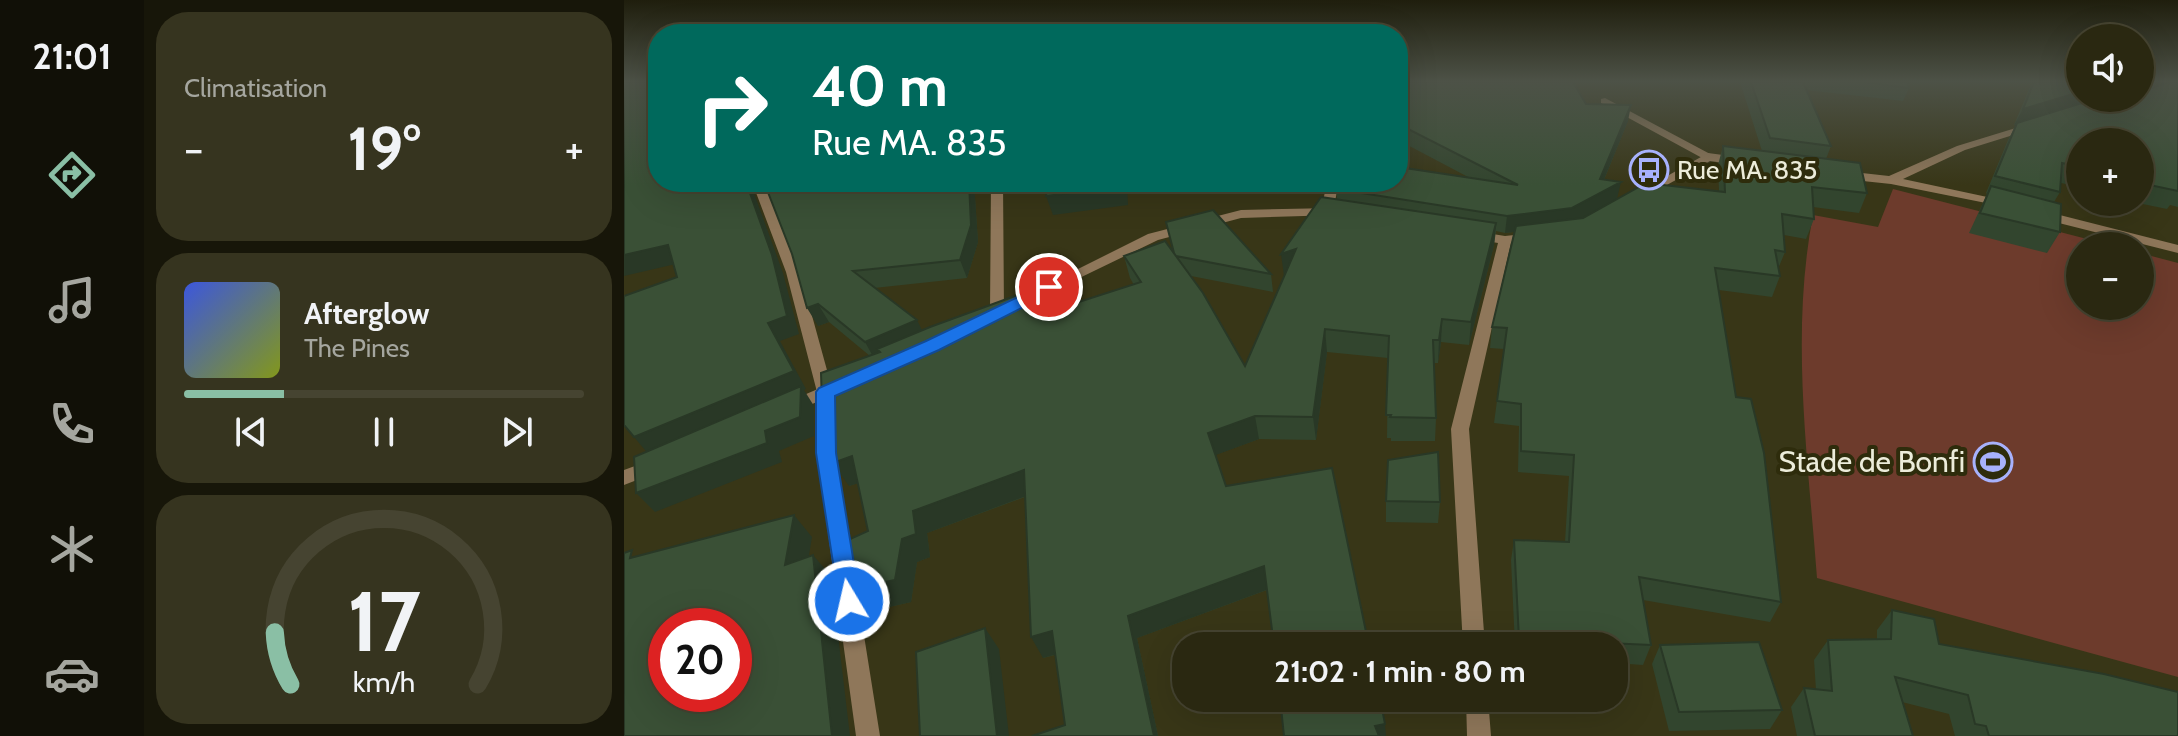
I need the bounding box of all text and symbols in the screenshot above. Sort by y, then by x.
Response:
map controls [2066,24,2154,320]
button: sound [2066,24,2154,112]
text: 21:01 [32,34,112,78]
text: 40 m [812,52,948,120]
icon: right [680,56,784,160]
text: Climatisation [184,72,327,104]
text: 19° [347,112,421,185]
text: Rue MA. 835 [812,120,1006,164]
text: − [184,122,203,175]
text: + [565,122,584,175]
button: + [2066,128,2154,216]
icon: directions [44,147,100,203]
bus stop icon: Rue MA. 835 [1628,149,1670,191]
place label: Rue MA. 835 [1677,154,1817,186]
button: − [2066,232,2154,320]
pin [1015,253,1083,321]
icon: arrive [1027,265,1071,309]
icon: music [44,272,100,328]
text: Afterglow [304,295,430,332]
text: The Pines [304,332,410,364]
icon: phone [44,396,100,452]
icon: previous [229,410,273,454]
icon: pause [362,410,406,454]
icon: next [495,410,539,454]
sports icon: Stade de Bonfi [1972,441,2014,483]
place label: Stade de Bonfi [1779,443,1965,480]
icon: climate [44,521,100,577]
position arrow [807,559,891,643]
text: 17 [347,571,421,672]
speed limit sign: 20 [648,608,752,712]
icon: car [44,646,100,702]
text: 21:02 · 1 min · 80 m [1274,653,1526,690]
text: km/h [353,665,415,700]

